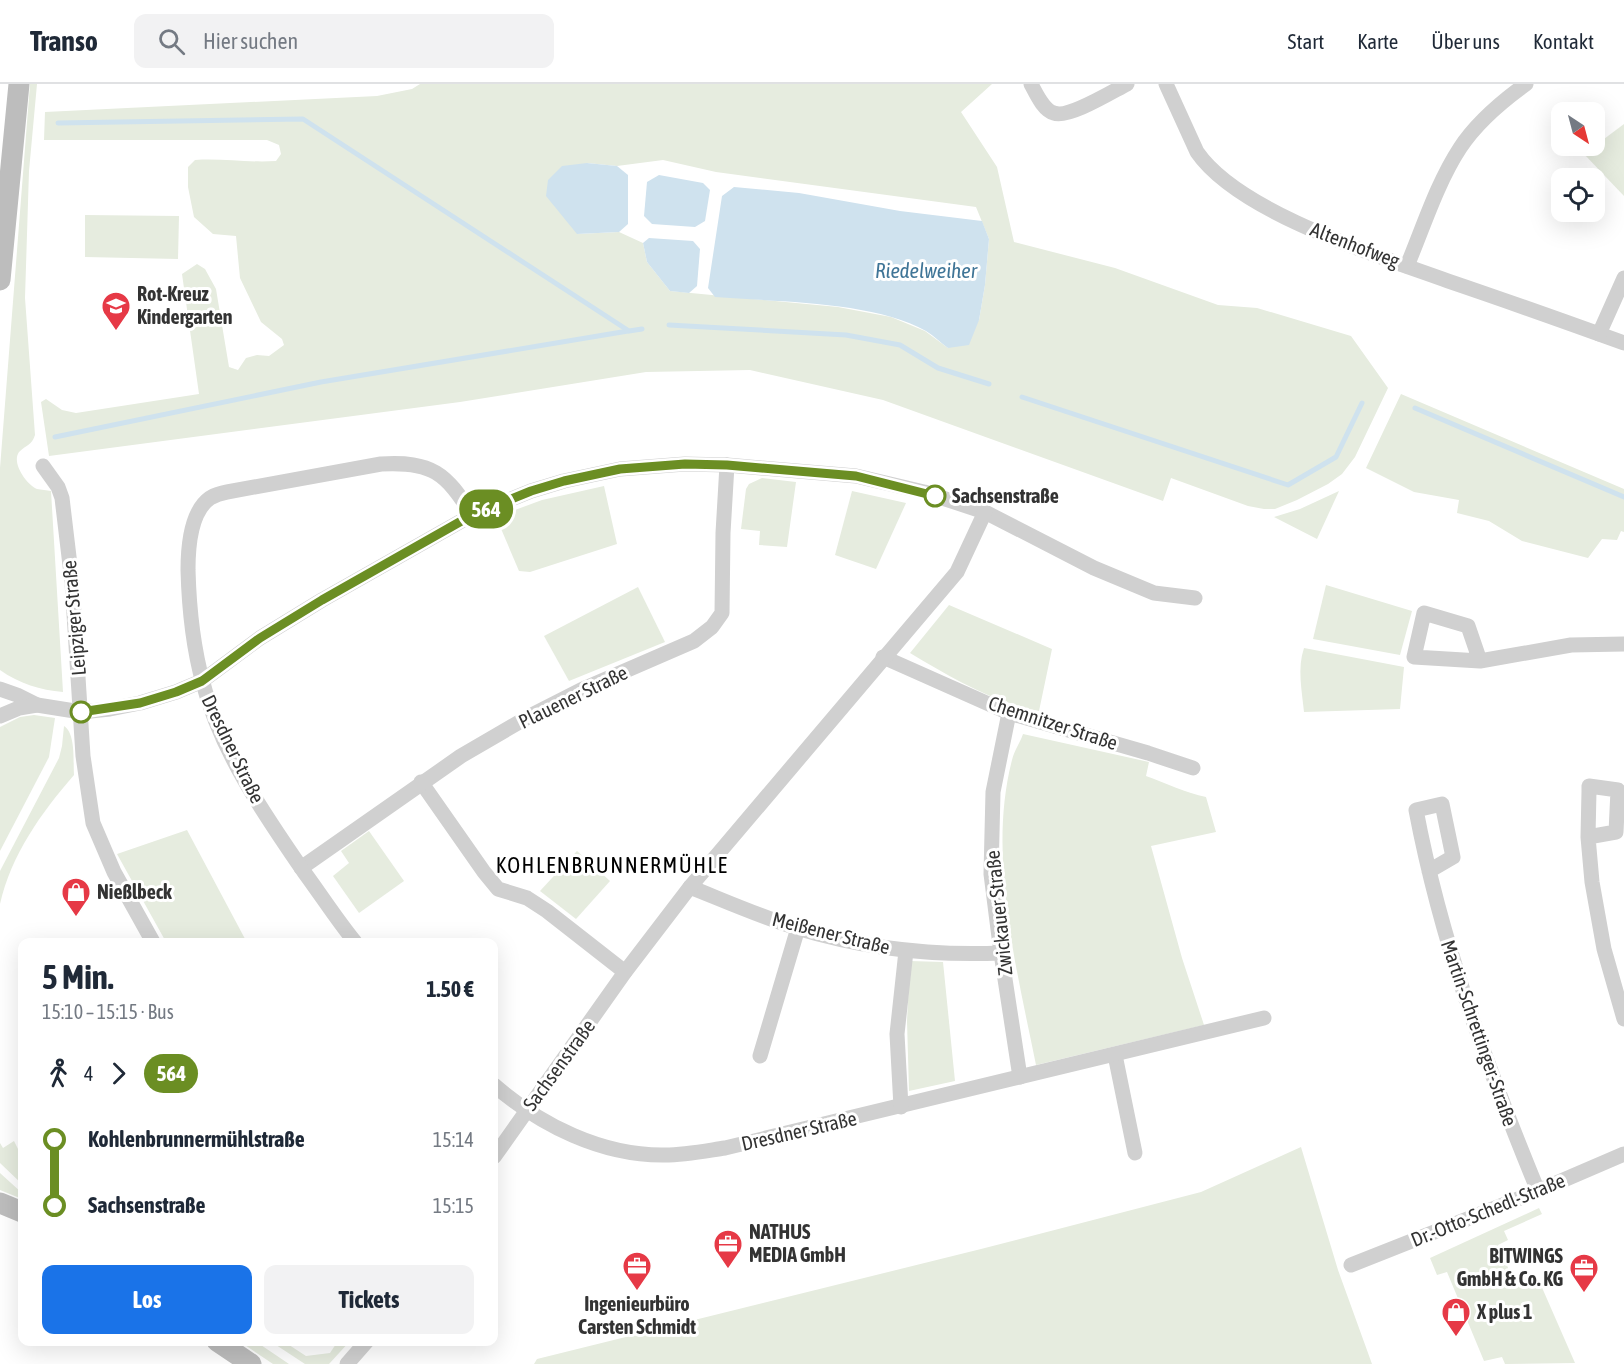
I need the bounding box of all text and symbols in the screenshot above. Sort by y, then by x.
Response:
search box [134,14,554,68]
text: Transo [30,25,98,57]
icon: search [155,25,188,58]
text: Hier suchen [203,28,298,54]
text: Start [1288,29,1324,53]
text: Karte [1357,29,1398,53]
text: Über uns [1431,29,1500,53]
text: Kontakt [1533,29,1594,53]
north arrow [1551,102,1605,156]
map controls [1551,102,1605,222]
button: locate [1551,168,1605,222]
street label: Altenhofweg [1307,217,1403,272]
water label: Riedelweiher [875,258,978,282]
place label: Rot-Kreuz Kindergarten [137,282,233,328]
school or university icon: Rot-Kreuz Kindergarten [100,290,132,332]
place label: Sachsenstraße [952,484,1059,507]
marker: Sachsenstraße [924,485,946,507]
line badge: 564 [452,490,520,528]
text: 564 [471,497,501,521]
street label: Leipziger Straße [57,559,90,677]
street label: Plauener Straße [515,660,631,733]
street label: Dresdner Straße [197,691,270,807]
street label: Chemnitzer Straße [986,691,1121,754]
unlabelled marker [70,701,92,723]
street label: Zwickauer Straße [980,849,1017,977]
district label: KOHLENBRUNNERMÜHLE [496,852,728,878]
shop icon: Nießlbeck [60,876,92,918]
place label: Nießlbeck [97,880,172,903]
street label: Meißener Straße [770,907,892,958]
street label: Martin-Schrettinger-Straße [1437,937,1522,1129]
text: 5 Min. [42,958,114,996]
text: 1.50 € [426,976,474,1002]
text: 15:10 – 15:15 · Bus [42,1000,174,1023]
street label: Sachsenstraße [518,1015,599,1115]
icon: walk [42,1057,75,1090]
icon: forward [102,1057,135,1090]
text: 564 [156,1061,186,1085]
text: 4 [84,1062,93,1085]
street label: Dresdner Straße [739,1106,859,1155]
text: Kohlenbrunnermühlstraße [88,1126,305,1152]
text: 15:14 [433,1128,474,1151]
street label: Dr.-Otto-Schedl-Straße [1407,1168,1568,1251]
text: Sachsenstraße [88,1192,205,1218]
text: 15:15 [433,1194,474,1217]
place label: NATHUS MEDIA GmbH [749,1220,846,1266]
office icon: NATHUS MEDIA GmbH [712,1228,744,1270]
place label: BITWINGS GmbH & Co. KG [1457,1244,1564,1290]
office icon: Ingenieurbüro Carsten Schmidt [621,1250,653,1292]
office icon: BITWINGS GmbH & Co. KG [1568,1252,1600,1294]
button: Los [42,1265,252,1334]
button: Tickets [264,1265,474,1334]
place label: Ingenieurbüro Carsten Schmidt [578,1292,696,1338]
shop icon: X plus 1 [1440,1296,1472,1338]
place label: X plus 1 [1476,1300,1532,1323]

